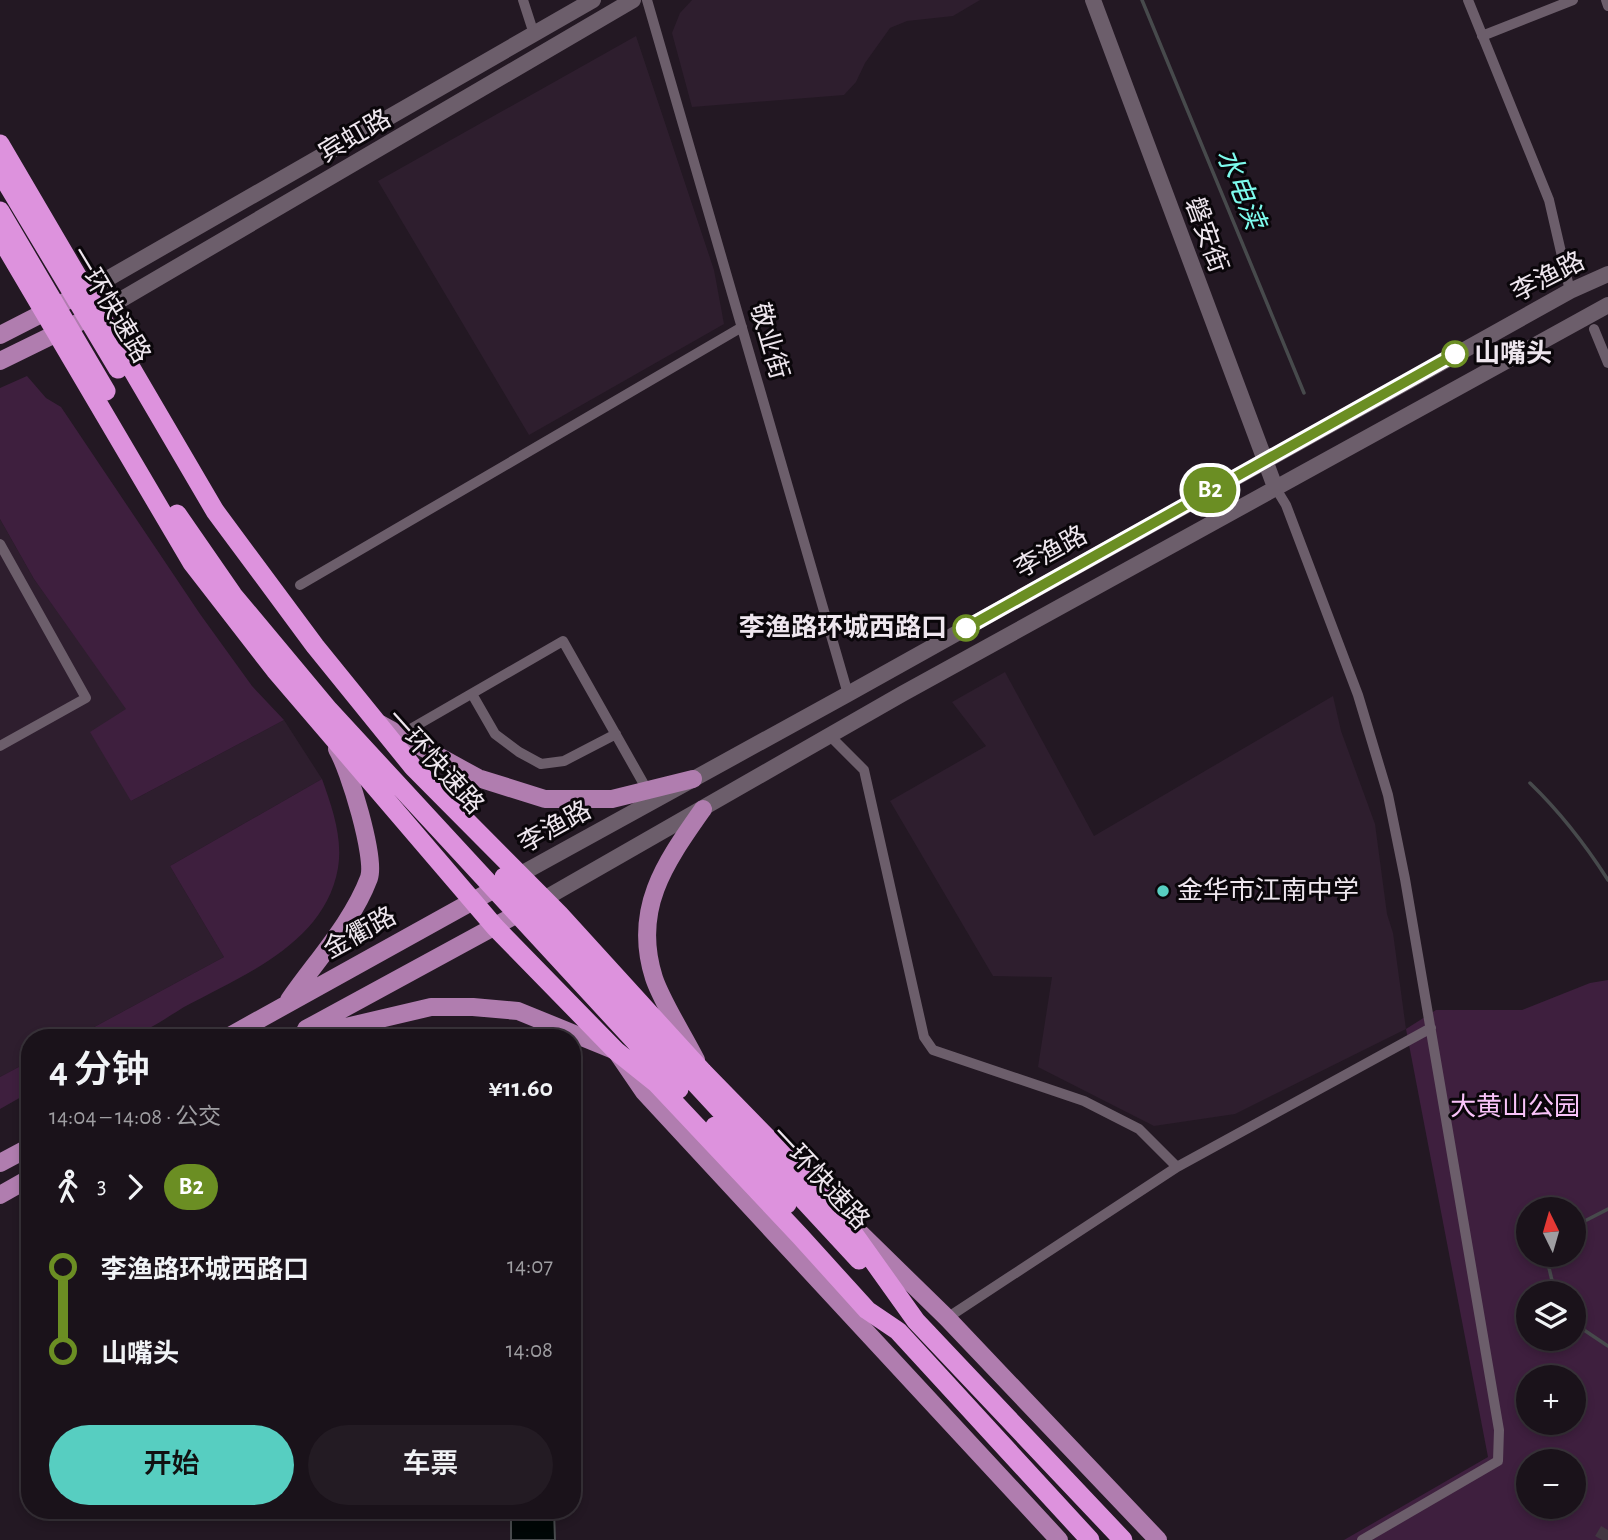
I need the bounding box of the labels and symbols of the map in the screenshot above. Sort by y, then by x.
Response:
street label: 宾虹路 [314,104,395,167]
water label: 水电渎 [1211,144,1272,236]
street label: 磐安街 [1180,194,1232,276]
street label: 一环快速路 [65,242,155,367]
street label: 李渔路 [1507,247,1589,306]
street label: 敬业街 [746,300,793,382]
place label: 山嘴头 [1474,339,1552,367]
marker: 山嘴头 [1442,341,1468,367]
line badge: B2 [1178,467,1242,513]
street label: 李渔路 [1010,521,1091,582]
place label: 李渔路环城西路口 [739,613,947,641]
marker: 李渔路环城西路口 [953,615,979,641]
street label: 一环快速路 [382,704,489,819]
street label: 李渔路 [514,796,595,857]
place label: 金华市江南中学 [1177,876,1359,904]
marker: 金华市江南中学 [1155,883,1171,899]
street label: 金衢路 [319,902,400,963]
park label: 大黄山公园 [1450,1092,1580,1120]
street label: 一环快速路 [766,1121,875,1234]
north arrow [1516,1197,1586,1267]

